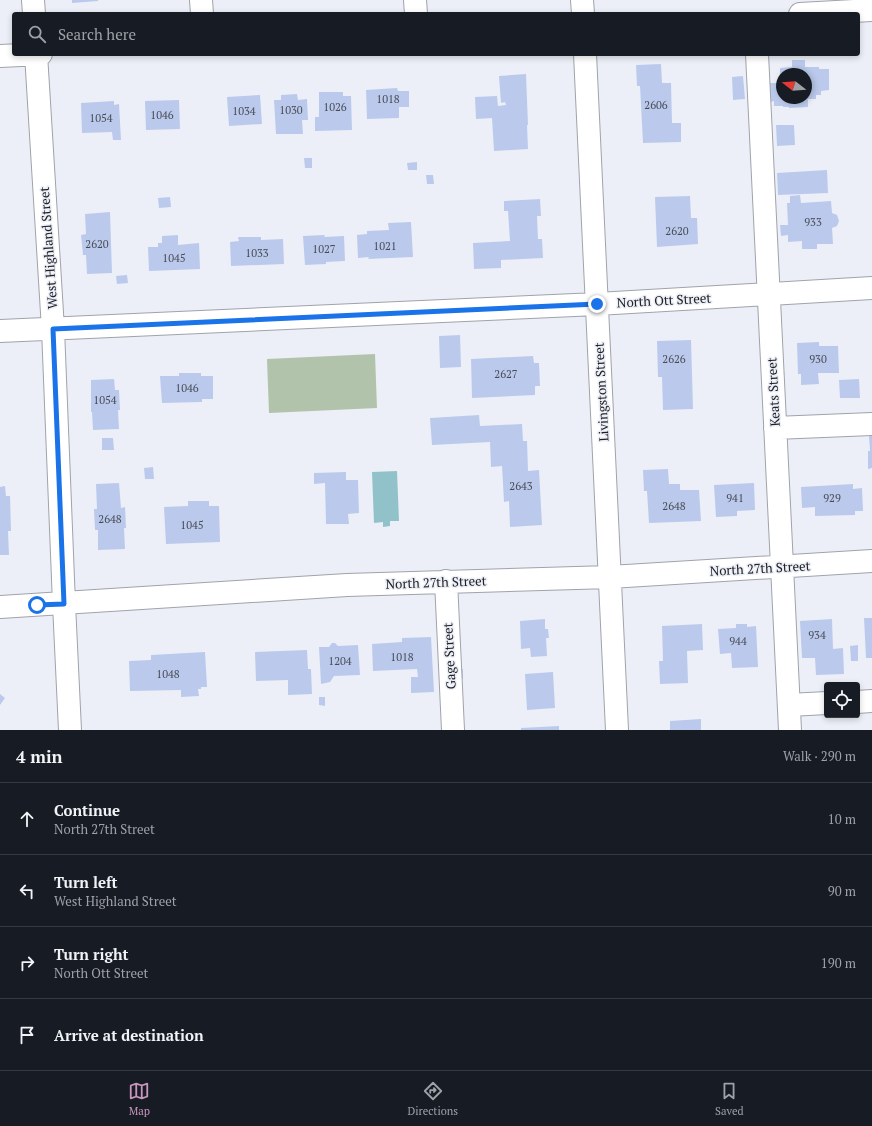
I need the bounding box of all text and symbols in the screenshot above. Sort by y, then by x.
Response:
search box [12,12,860,56]
icon: search [26,23,48,45]
text: Search here [58,24,136,44]
north arrow [776,68,812,104]
house number: 1018 [376,92,400,106]
house number: 2606 [644,98,668,112]
house number: 1026 [323,100,347,114]
house number: 1030 [279,103,303,117]
house number: 1034 [232,104,256,118]
house number: 1046 [150,108,174,122]
house number: 1054 [89,111,113,125]
street label: West Highland Street [35,186,61,310]
house number: 933 [804,215,822,229]
house number: 2620 [665,224,689,238]
house number: 2620 [85,237,109,251]
house number: 1021 [373,239,397,253]
house number: 1027 [312,242,336,256]
house number: 1033 [245,246,269,260]
house number: 1045 [162,251,186,265]
street label: North Ott Street [616,289,712,311]
route end [588,295,606,313]
street label: Livingston Street [589,342,613,442]
house number: 2626 [662,352,686,366]
house number: 930 [809,352,827,366]
street label: Keats Street [762,357,784,427]
house number: 2627 [494,367,518,381]
house number: 1046 [175,381,199,395]
house number: 1054 [93,393,117,407]
house number: 2643 [509,479,533,493]
house number: 941 [726,491,744,505]
house number: 929 [823,491,841,505]
house number: 2648 [662,499,686,513]
house number: 2648 [98,512,122,526]
house number: 1045 [180,518,204,532]
street label: North 27th Street [709,556,811,580]
street label: North 27th Street [385,571,487,593]
route start [28,596,46,614]
street label: Gage Street [438,622,460,690]
house number: 934 [808,628,826,642]
house number: 944 [729,634,747,648]
house number: 1018 [390,650,414,664]
house number: 1204 [328,654,352,668]
house number: 1048 [156,667,180,681]
map controls [824,682,860,718]
button: locate [824,682,860,718]
text: 4 min [16,745,63,768]
text: Walk · 290 m [783,747,856,765]
text: Continue [54,800,120,820]
icon: ahead [16,808,38,830]
text: 10 m [828,810,856,828]
text: North 27th Street [54,820,155,838]
text: Turn left [54,872,118,892]
icon: left [16,880,38,902]
text: 90 m [828,882,856,900]
text: West Highland Street [54,892,177,910]
text: Turn right [54,944,129,964]
icon: right [16,952,38,974]
text: 190 m [821,954,856,972]
text: North Ott Street [54,964,148,982]
icon: arrive [16,1024,38,1046]
text: Arrive at destination [54,1025,204,1045]
tab: Map [128,1080,150,1118]
tab: Directions [407,1080,458,1118]
tab: Saved [715,1080,744,1118]

